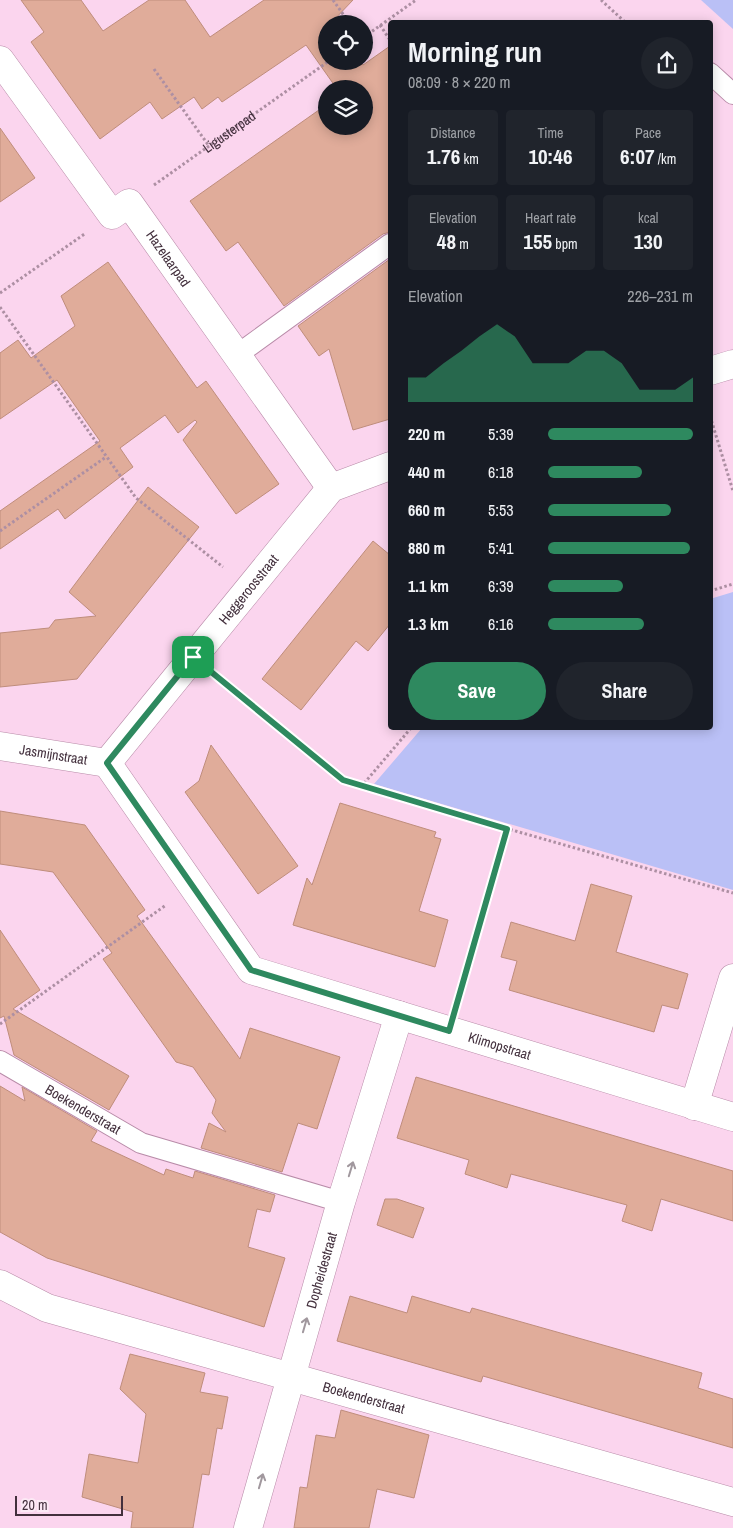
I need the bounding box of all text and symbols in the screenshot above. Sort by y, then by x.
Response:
map controls [318,15,373,135]
button: locate [318,15,373,70]
text: Morning run [408,33,542,71]
button: share [641,37,693,89]
text: 08:09 · 8 × 220 m [408,71,511,93]
button: layers [318,80,373,135]
street label: Ligusterpad [199,107,259,157]
text: Distance [430,124,475,142]
text: Time [538,124,563,142]
text: Pace [635,124,661,142]
text: 1.76 [427,142,460,171]
text: 10:46 [528,142,573,171]
text: 6:07 [620,142,655,171]
text: km [460,150,479,168]
text: /km [655,150,676,168]
text: Elevation [429,209,477,227]
text: Heart rate [525,209,576,227]
text: kcal [638,209,658,227]
street label: Hazelaarpad [142,227,194,290]
text: 48 [437,227,456,256]
text: 155 [523,227,552,256]
text: 130 [634,227,663,256]
text: m [456,235,469,253]
text: bpm [552,235,578,253]
text: Elevation [408,285,463,307]
text: 226–231 m [627,285,693,307]
text: 220 m [408,423,445,445]
text: 5:39 [488,423,514,445]
text: 440 m [408,461,445,483]
text: 6:18 [488,461,514,483]
text: 660 m [408,499,445,521]
text: 5:53 [488,499,514,521]
text: 880 m [408,537,445,559]
text: 5:41 [488,537,514,559]
street label: Heggeroosstraat [215,551,282,628]
text: 1.1 km [408,575,449,597]
text: 6:39 [488,575,514,597]
text: 1.3 km [408,613,449,635]
text: 6:16 [488,613,514,635]
pin [172,636,214,678]
icon: arrive [179,643,207,671]
button: Save [408,662,546,720]
button: Share [556,662,693,720]
street label: Jasmijnstraat [18,740,89,769]
street label: Klimopstraat [466,1028,533,1064]
street label: Boekenderstraat [42,1080,124,1138]
one-way arrow [347,1161,356,1177]
street label: Dopheidestraat [302,1230,341,1311]
one-way arrow [300,1317,310,1333]
street label: Boekenderstraat [321,1377,407,1418]
one-way arrow [256,1473,266,1489]
scale bar [15,1493,122,1516]
text: 20 m [22,1496,48,1514]

